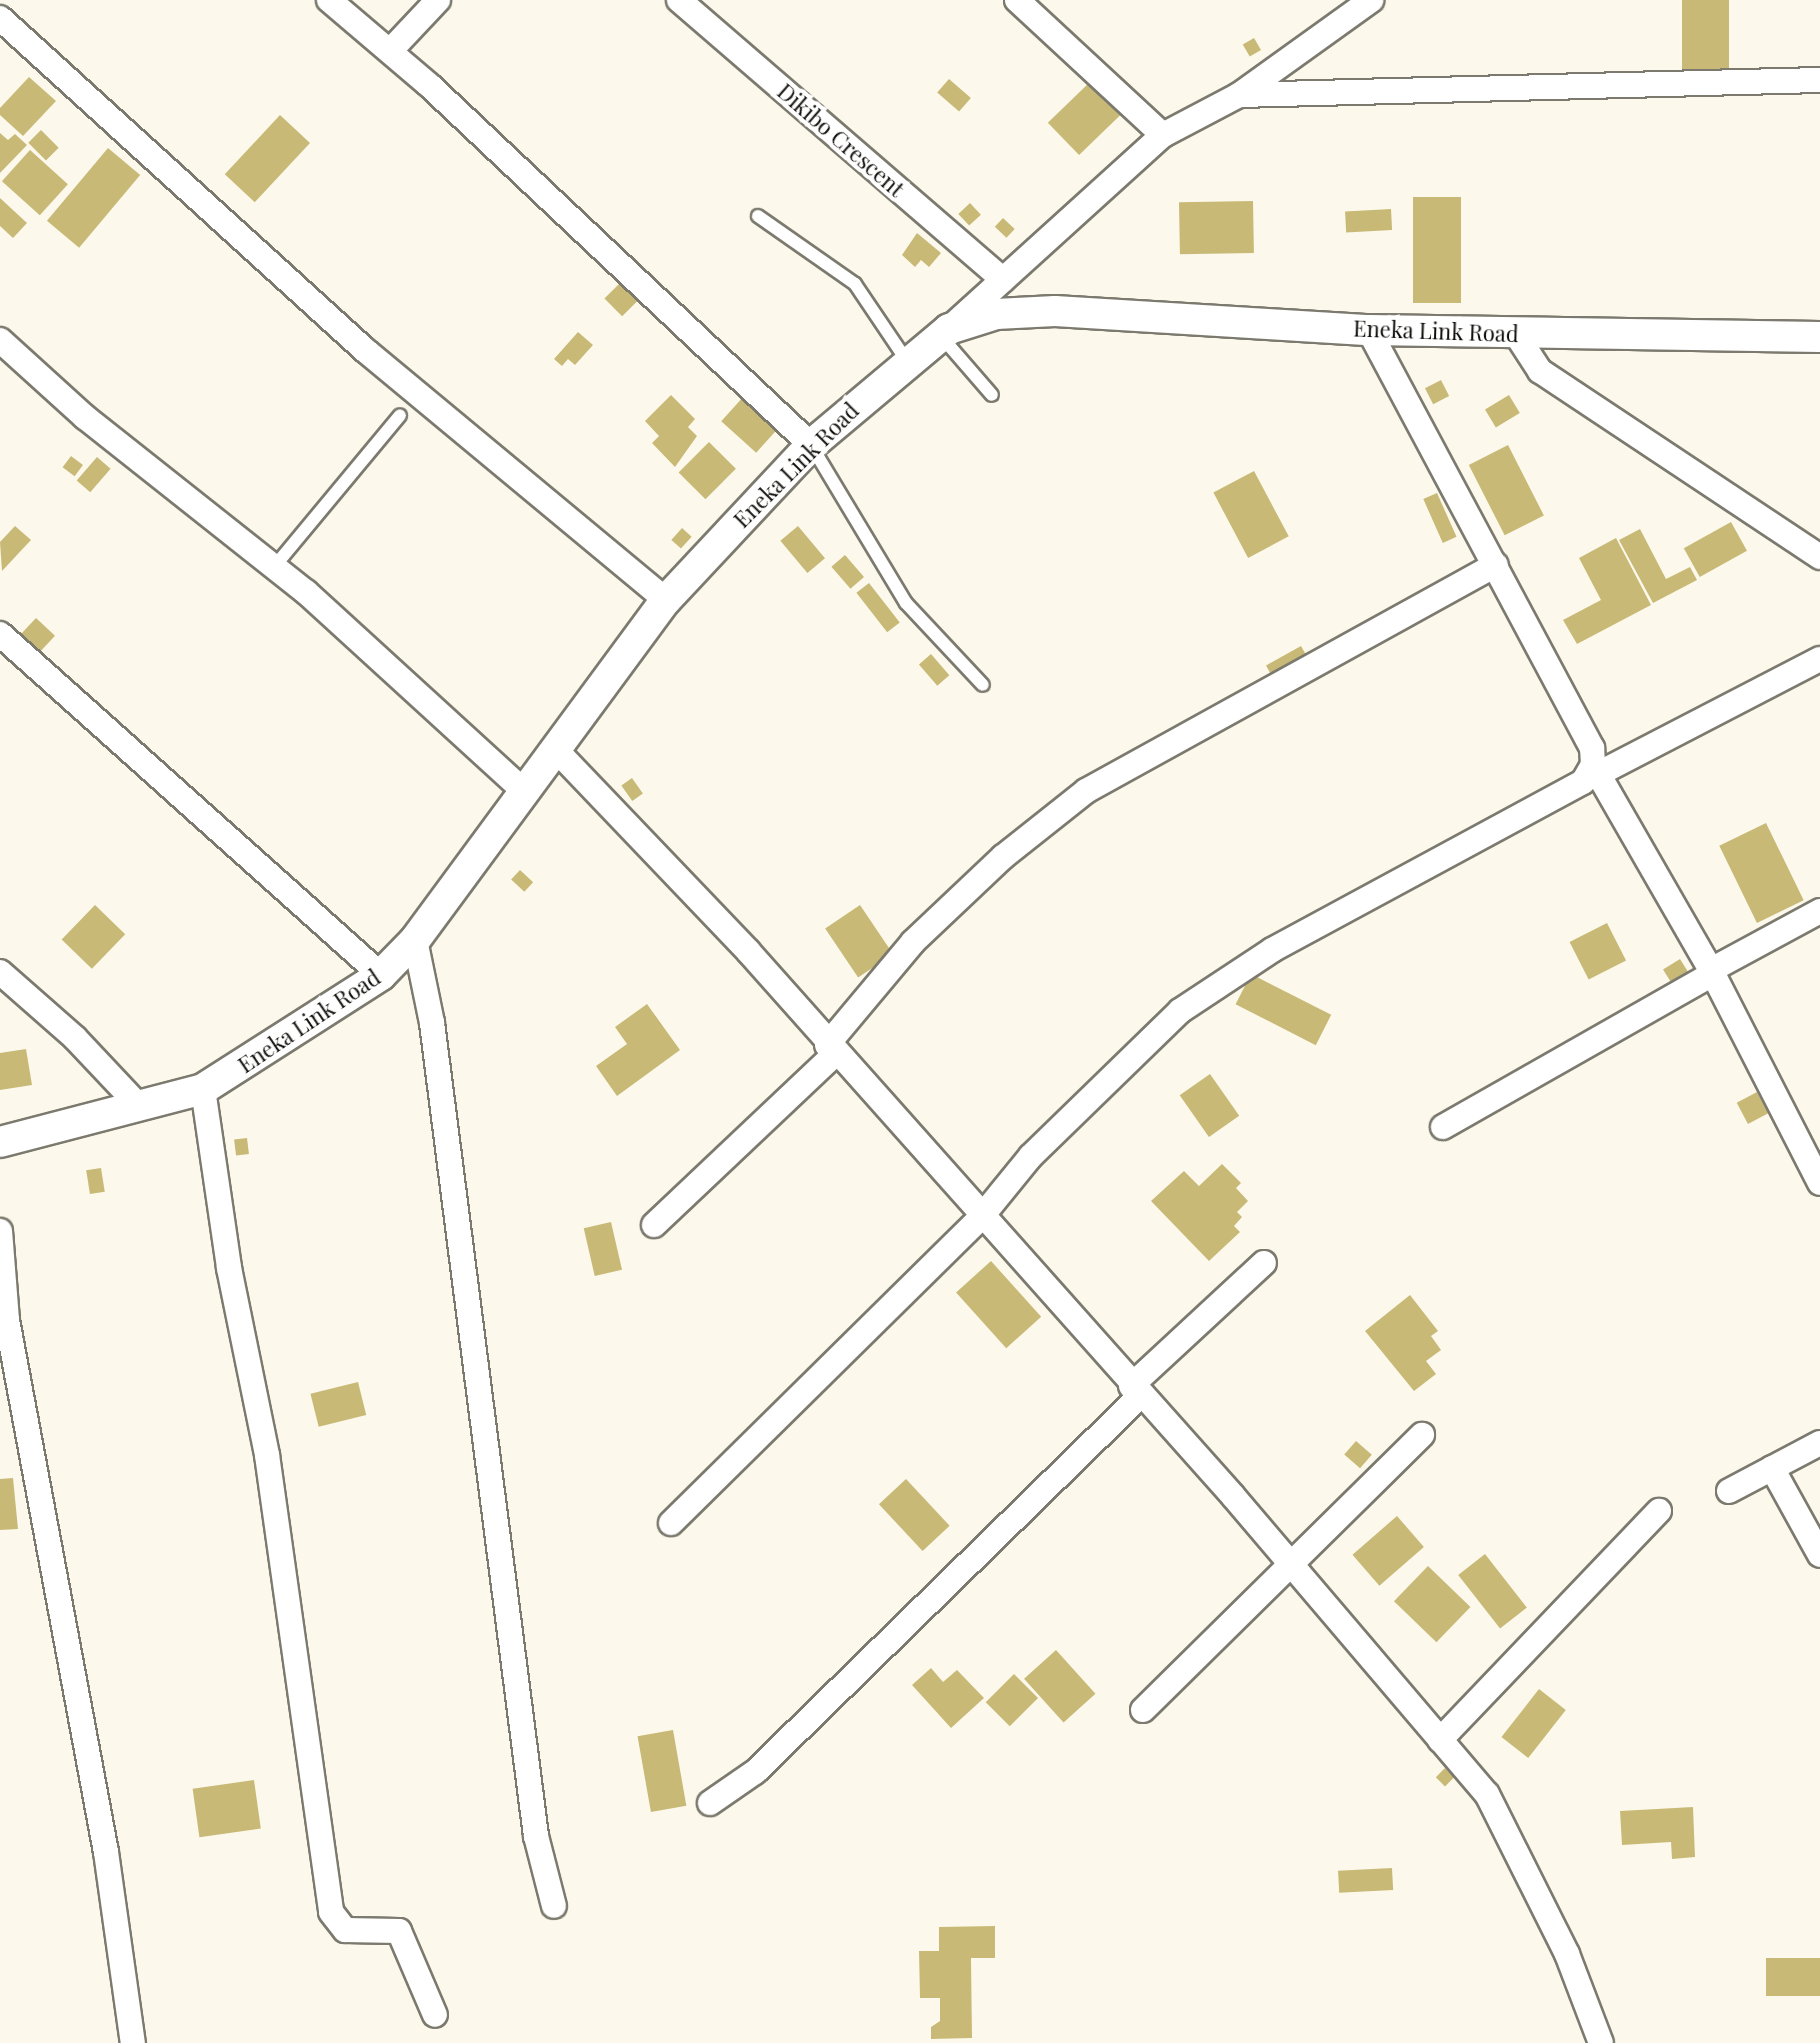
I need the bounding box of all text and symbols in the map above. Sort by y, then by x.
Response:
street label: Dikibo Crescent [772,78,910,202]
street label: Eneka Link Road [1353,315,1519,347]
street label: Eneka Link Road [728,397,864,533]
street label: Eneka Link Road [233,964,385,1078]

